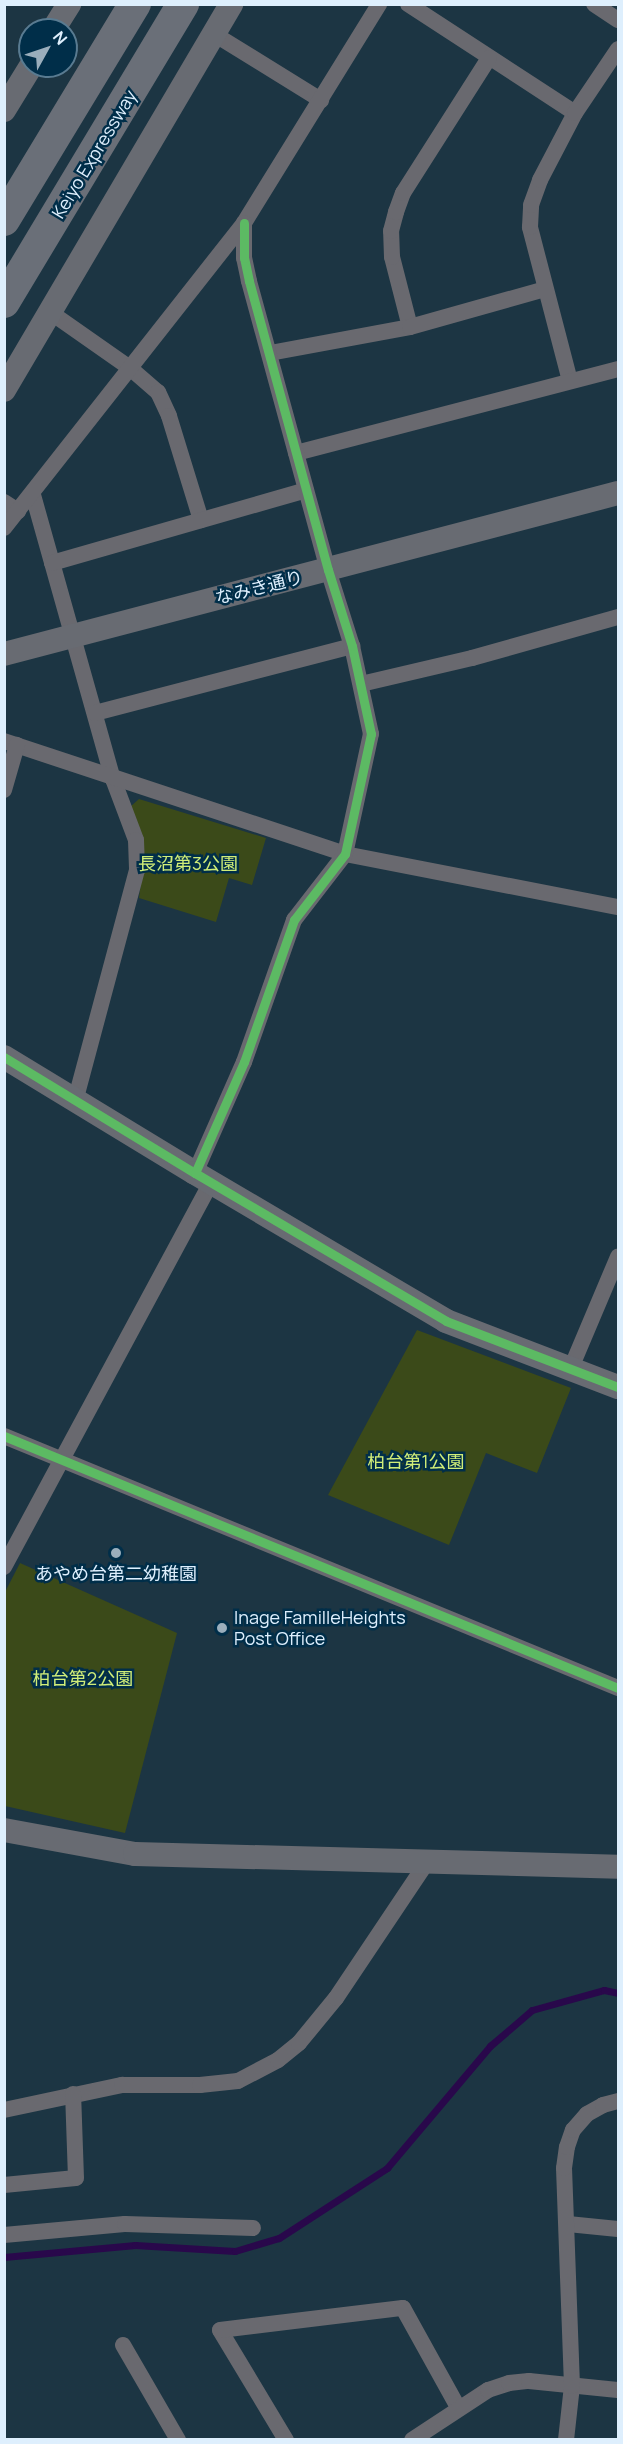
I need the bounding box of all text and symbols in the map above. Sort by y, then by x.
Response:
north arrow [18,18,78,78]
text: N [48,26,72,49]
street label: Keiyo Expressway [47,86,141,222]
street label: なみき通り [213,566,305,608]
park label: 長沼第3公園 [138,852,238,874]
park label: 柏台第1公園 [367,1450,465,1472]
marker: あやめ台第二幼稚園 [109,1546,123,1560]
place label: あやめ台第二幼稚園 [35,1562,197,1584]
place label: Inage FamilleHeights Post Office [234,1607,406,1650]
marker: Inage FamilleHeights Post Office [215,1621,229,1635]
park label: 柏台第2公園 [33,1667,133,1689]

